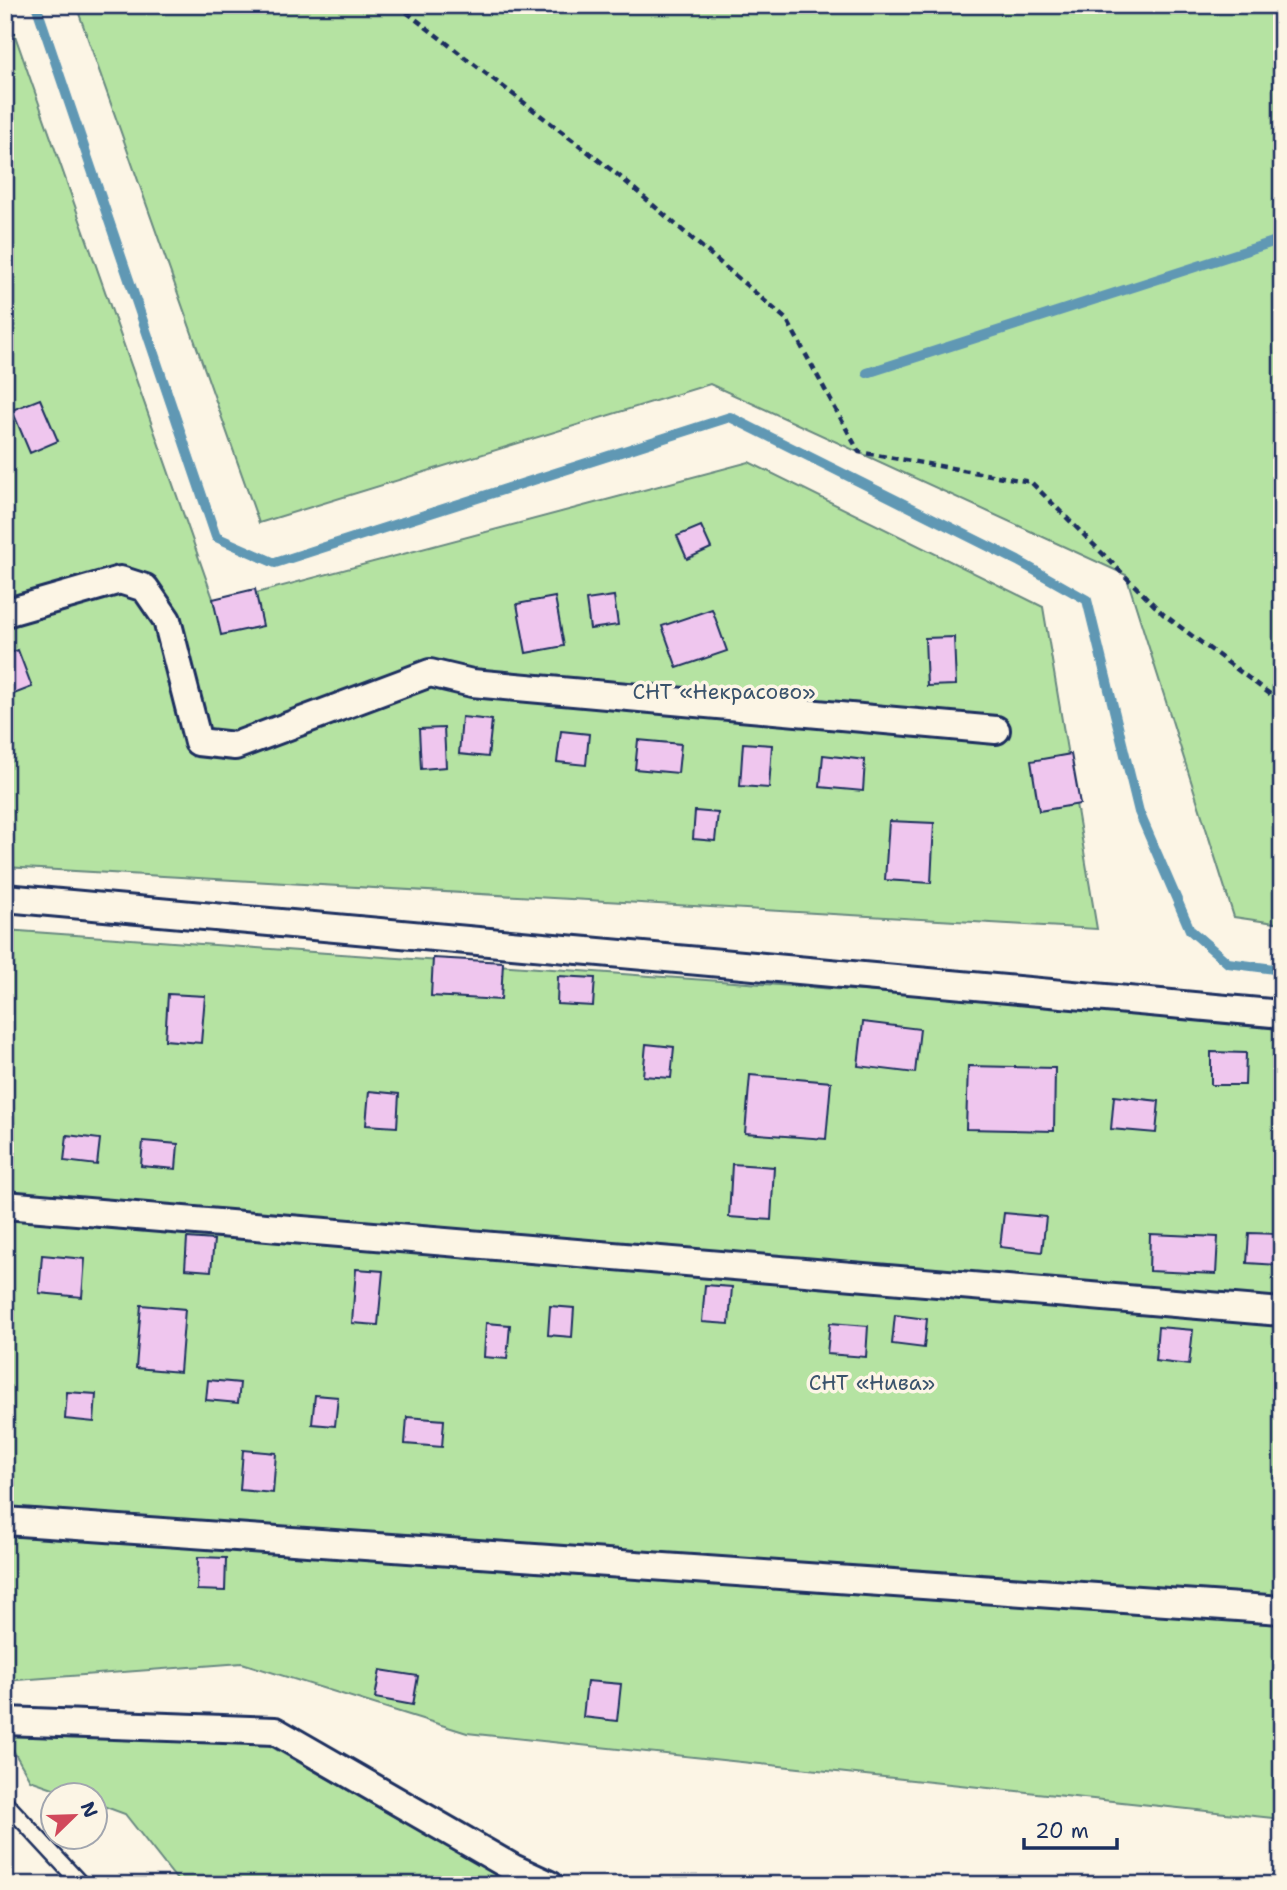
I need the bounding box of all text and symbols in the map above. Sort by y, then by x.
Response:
park label: СНТ «Некрасово» [633,678,815,706]
park label: СНТ «Нива» [809,1369,935,1397]
north arrow [38,1782,108,1852]
text: N [75,1798,104,1821]
scale bar [1024,1806,1117,1850]
text: 20 m [1035,1817,1089,1845]

